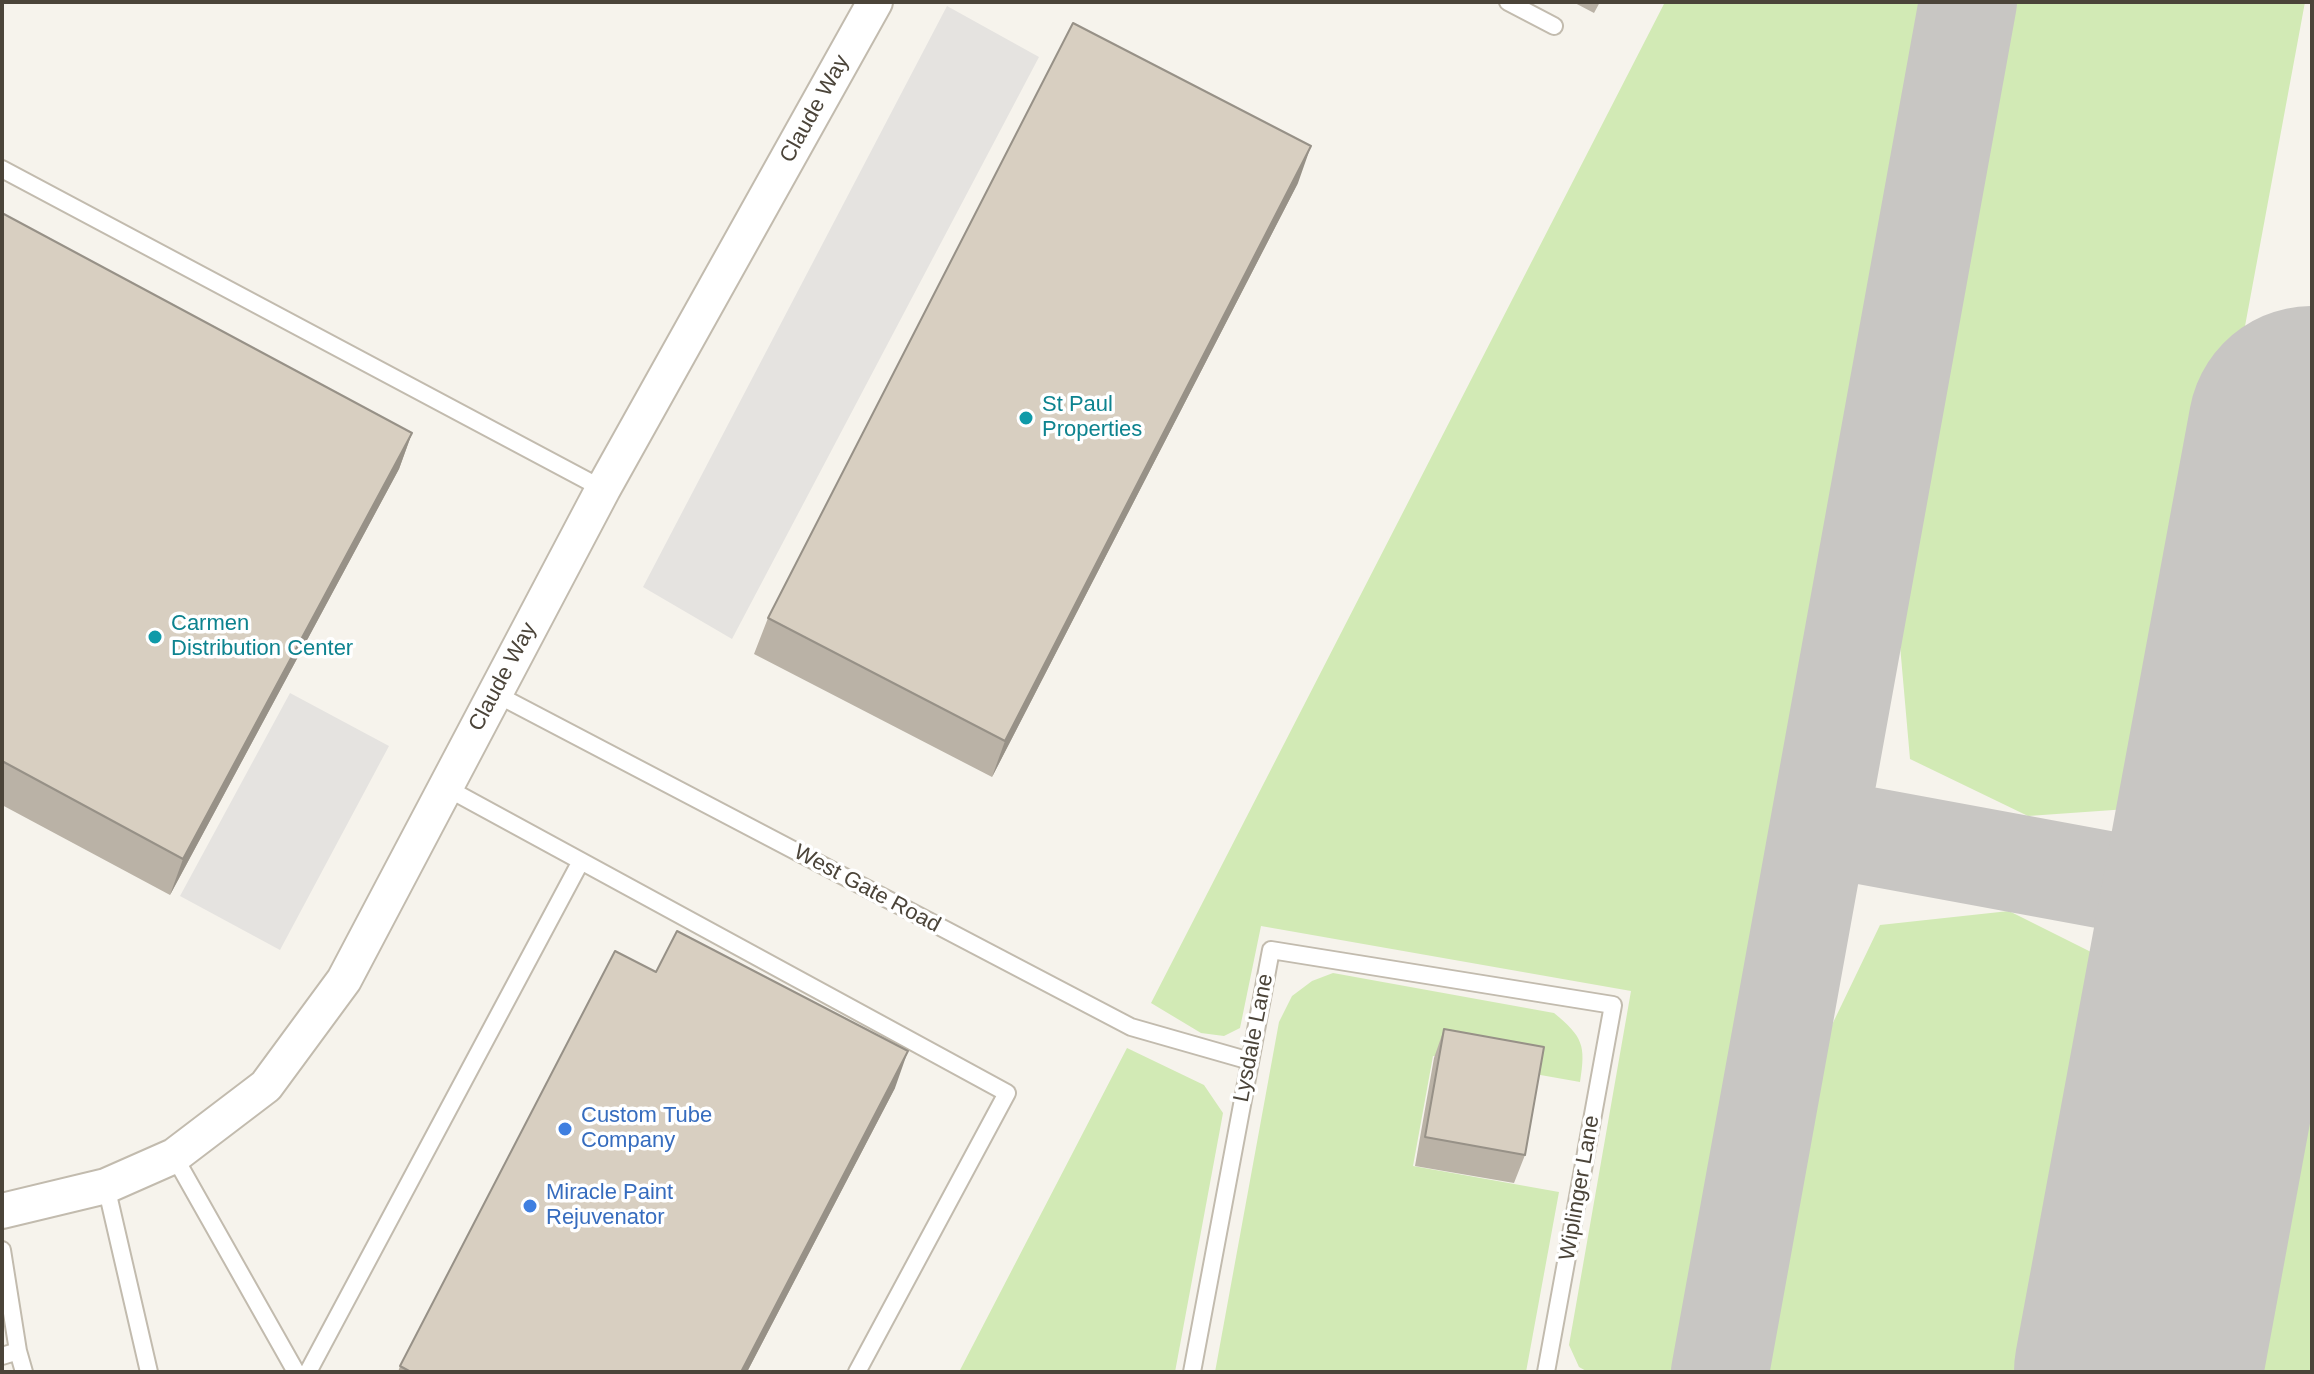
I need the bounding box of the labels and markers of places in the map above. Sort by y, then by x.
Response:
place label: St Paul Properties [1042,392,1142,444]
marker: St Paul Properties [1017,409,1035,427]
place label: Carmen Distribution Center [171,611,353,662]
marker: Carmen Distribution Center [146,628,164,646]
place label: Custom Tube Company [581,1103,712,1154]
marker: Custom Tube Company [556,1120,574,1138]
place label: Miracle Paint Rejuvenator [546,1180,673,1232]
marker: Miracle Paint Rejuvenator [521,1197,539,1215]

